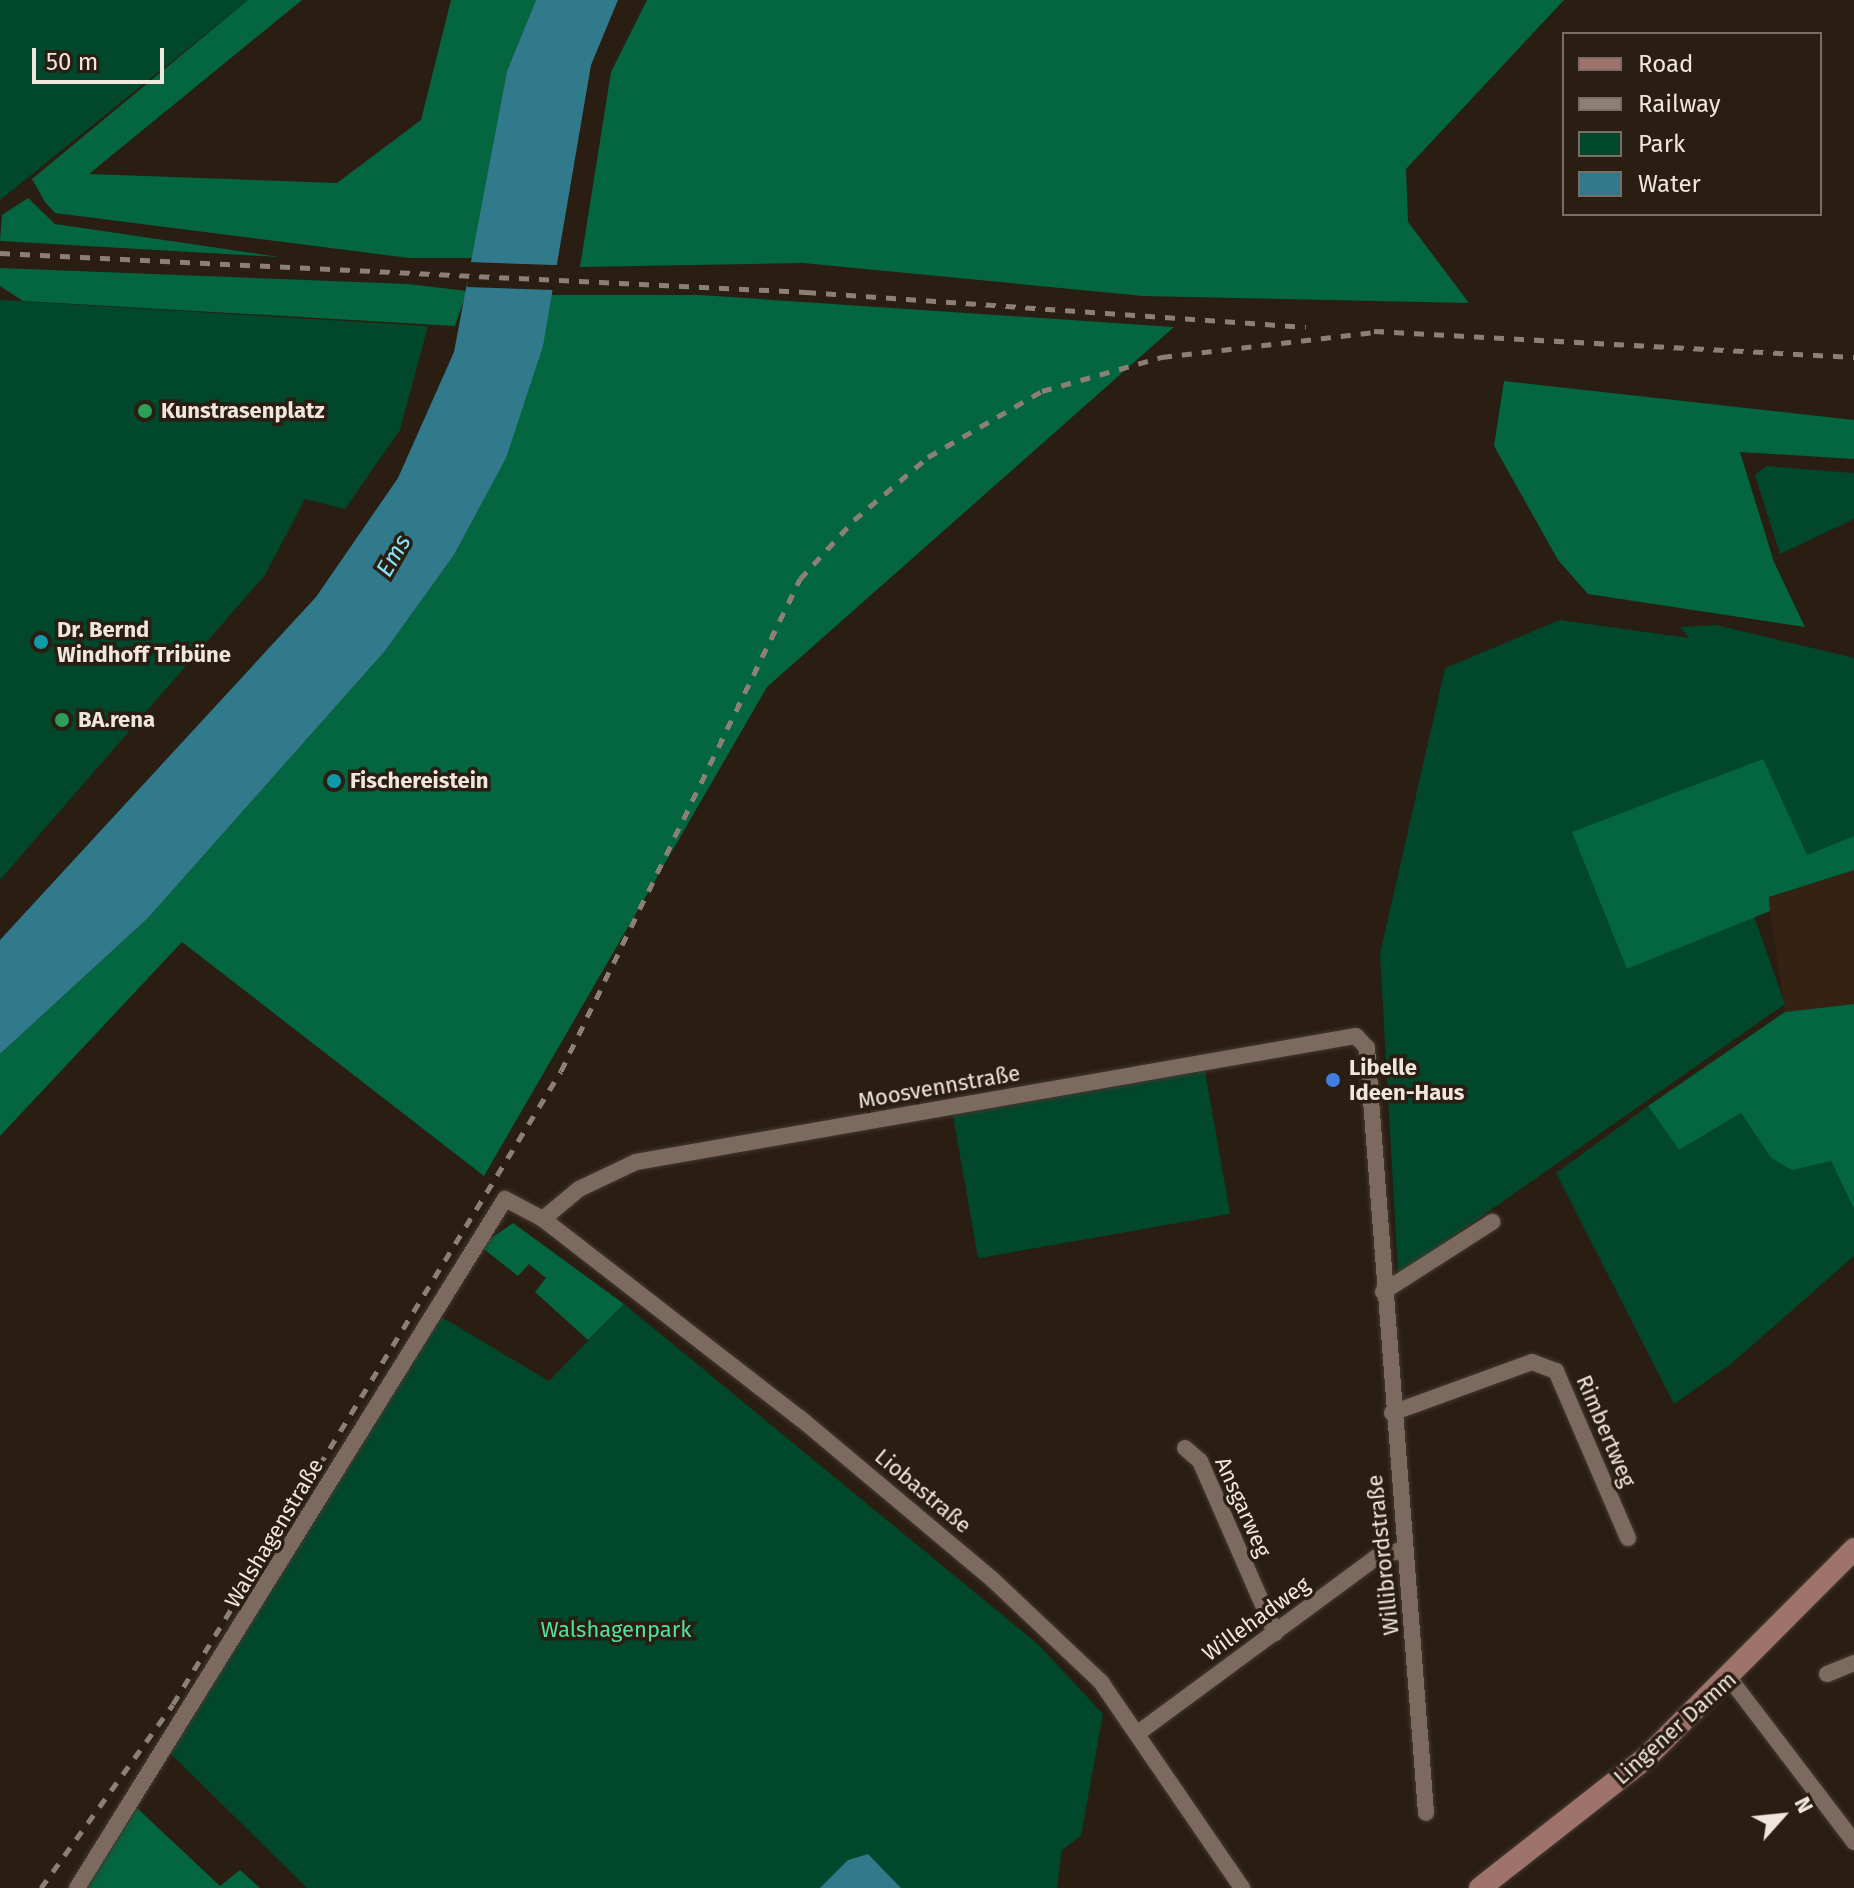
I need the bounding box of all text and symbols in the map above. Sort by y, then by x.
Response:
scale bar [36,32,168,82]
legend [1562,32,1822,216]
text: 50 m [46,48,98,76]
text: Road [1638,50,1693,78]
text: Railway [1638,90,1721,118]
text: Park [1638,130,1685,158]
text: Water [1638,170,1701,198]
place label: Kunstrasenplatz [161,398,325,424]
marker: Kunstrasenplatz [136,402,154,420]
water label: Ems [371,530,417,582]
place label: Dr. Bernd Windhoff Tribüne [57,616,231,668]
marker: Dr. Bernd Windhoff Tribüne [32,633,50,651]
place label: BA.rena [78,707,155,733]
marker: BA.rena [53,711,71,729]
place label: Fischereistein [350,768,489,794]
marker: Fischereistein [325,772,343,790]
place label: Libelle Ideen-Haus [1349,1054,1464,1106]
street label: Moosvennstraße [856,1060,1022,1114]
marker: Libelle Ideen-Haus [1324,1071,1342,1089]
street label: Rimbertweg [1571,1371,1641,1491]
street label: Liobastraße [869,1443,977,1539]
street label: Ansgarweg [1209,1453,1277,1561]
street label: Walshagenstraße [219,1454,329,1612]
street label: Willibrordstraße [1361,1473,1405,1637]
street label: Willehadweg [1197,1571,1315,1667]
park label: Walshagenpark [540,1617,692,1643]
street label: Lingener Damm [1608,1666,1742,1790]
north arrow [1742,1776,1822,1856]
text: N [1788,1792,1819,1818]

